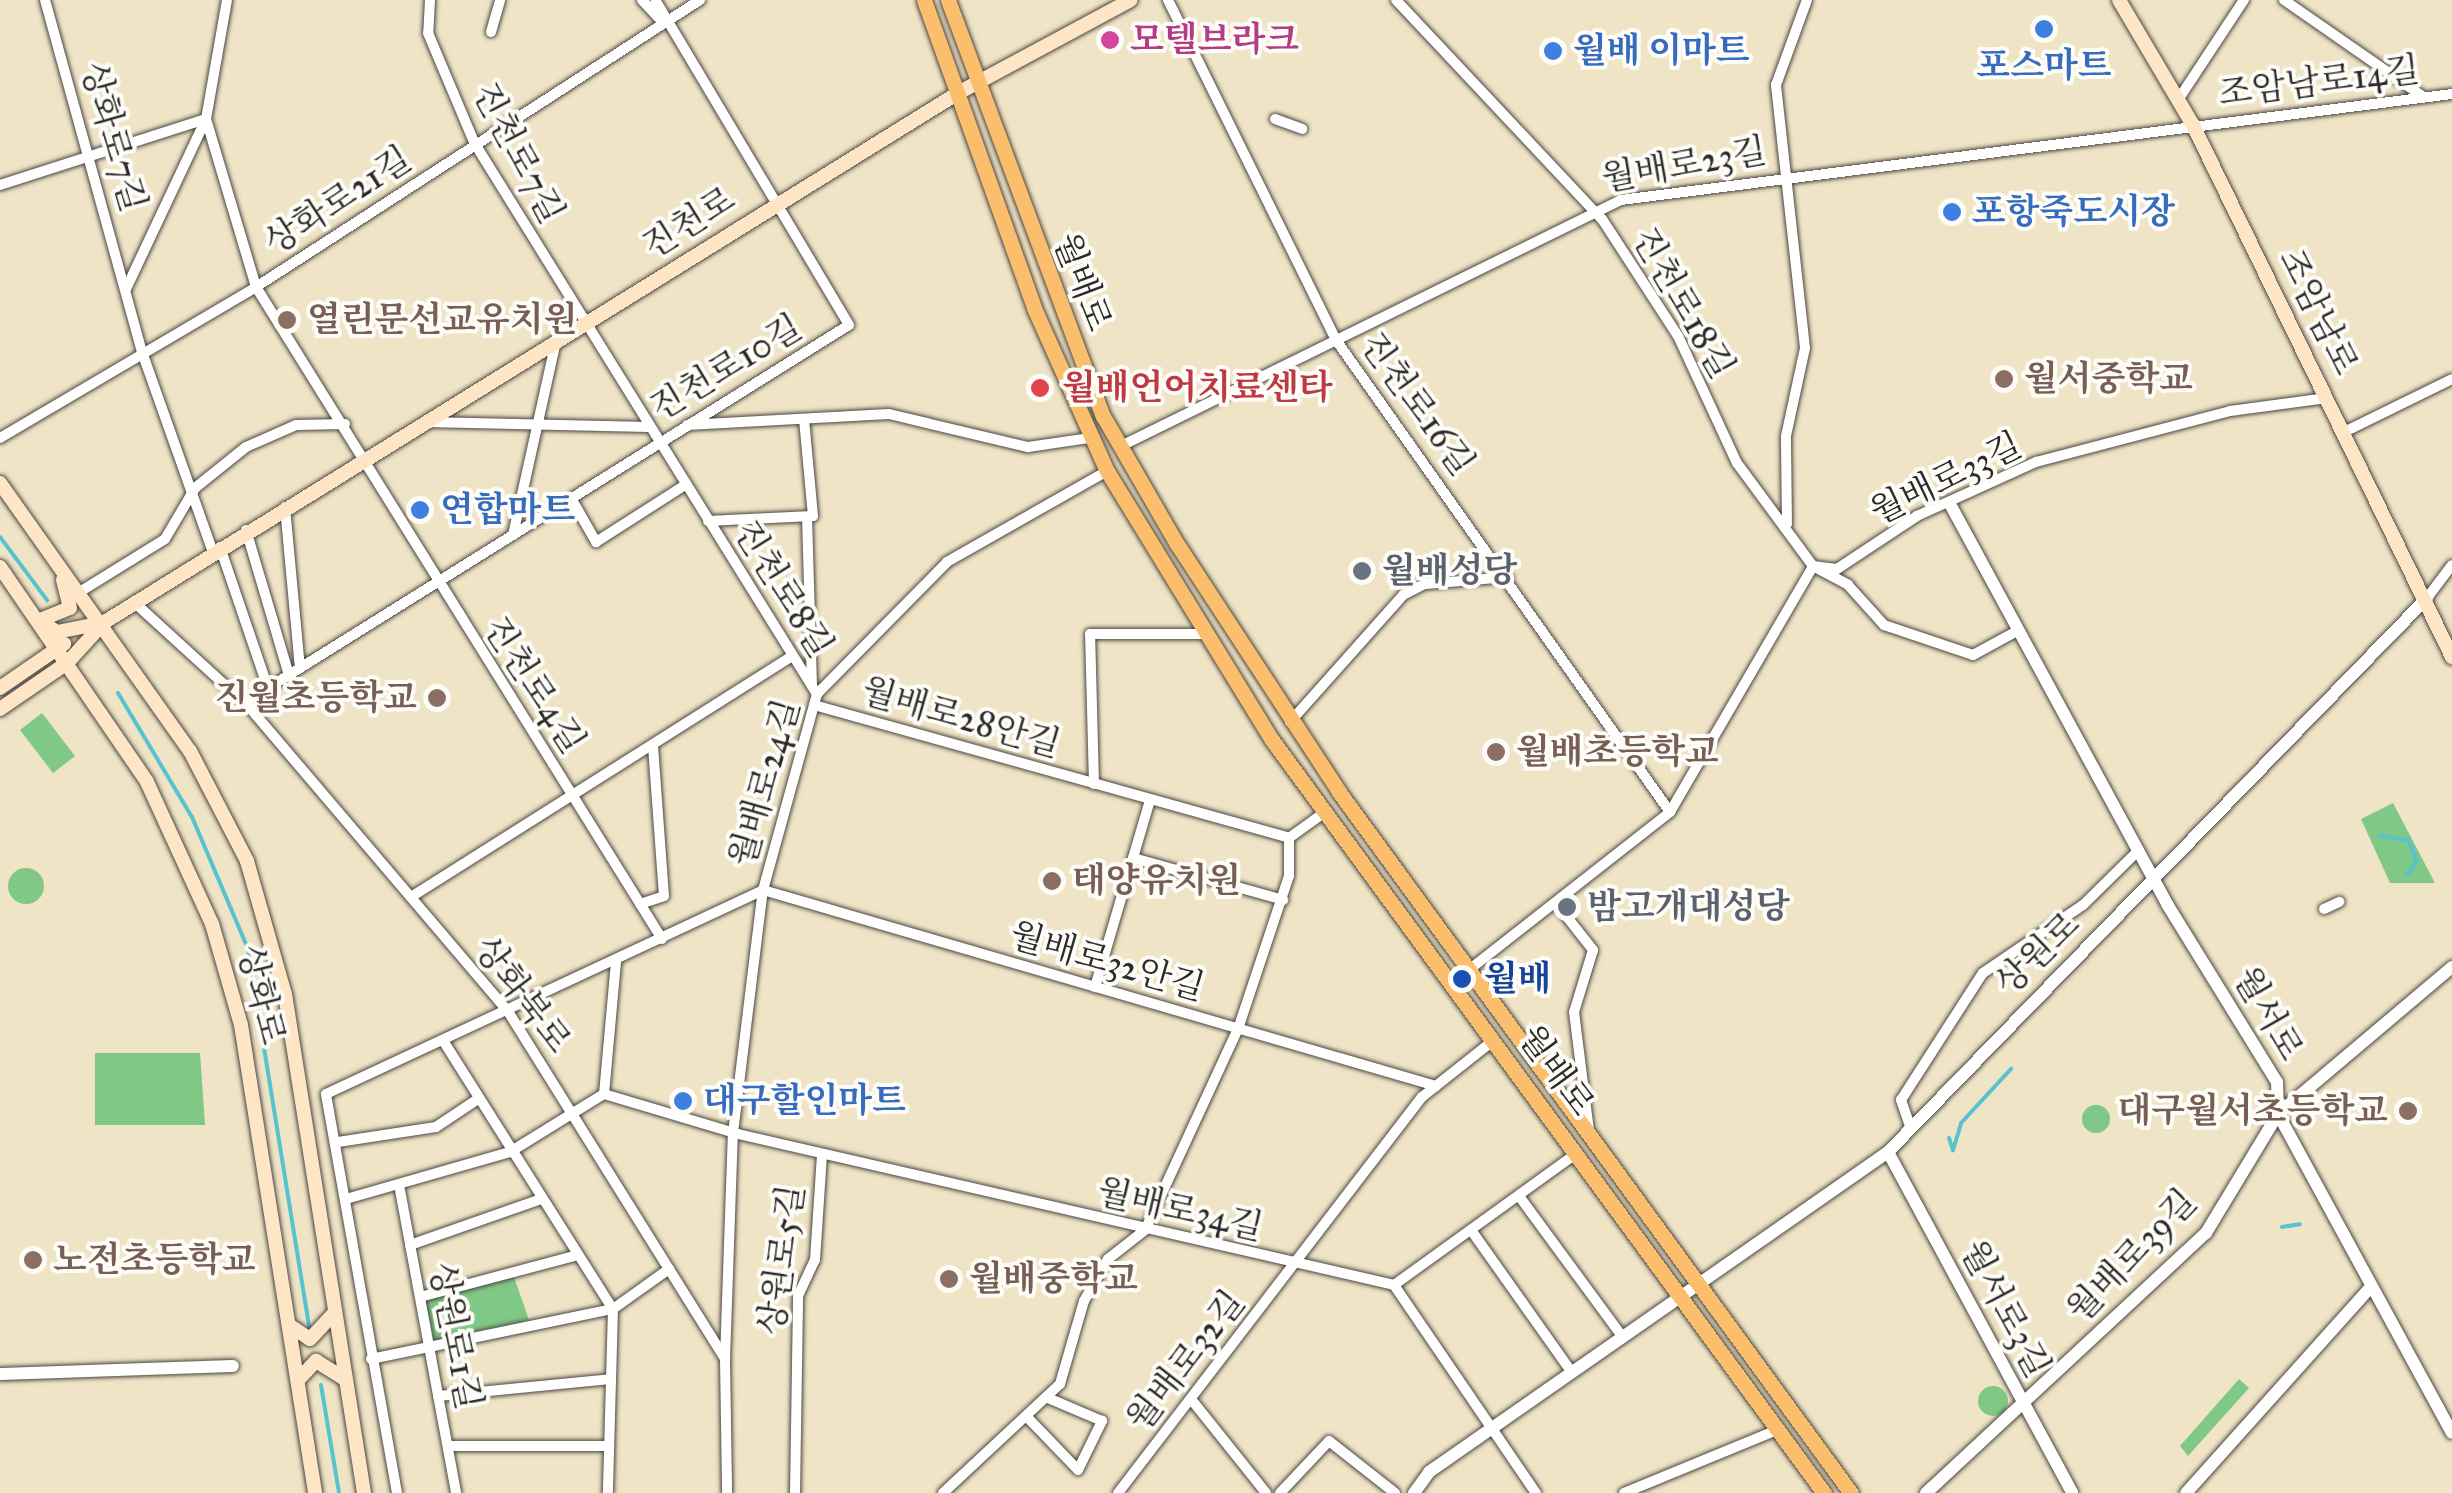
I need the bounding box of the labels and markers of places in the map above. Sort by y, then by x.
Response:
marker: 포스마트 [2033,18,2055,40]
place label: 모텔브라크 [1130,19,1299,61]
marker: 모텔브라크 [1099,29,1121,51]
place label: 월배 이마트 [1573,30,1750,72]
marker: 월배 이마트 [1542,40,1564,62]
place label: 포스마트 [1976,45,2112,87]
place label: 포항죽도시장 [1972,191,2175,233]
marker: 포항죽도시장 [1941,201,1963,223]
place label: 열린문선교유치원 [307,299,577,341]
marker: 열린문선교유치원 [276,309,298,331]
place label: 월서중학교 [2024,358,2193,400]
place label: 월배언어치료센타 [1062,367,1332,409]
marker: 월서중학교 [1993,368,2015,390]
marker: 월배언어치료센타 [1027,375,1053,401]
place label: 연합마트 [440,489,575,531]
marker: 연합마트 [409,499,431,521]
place label: 월배성당 [1382,550,1517,592]
marker: 월배성당 [1351,560,1373,582]
place label: 진월초등학교 [214,677,417,719]
marker: 진월초등학교 [426,687,448,709]
place label: 월배초등학교 [1516,731,1719,773]
marker: 월배초등학교 [1485,741,1507,763]
place label: 태양유치원 [1072,860,1241,902]
marker: 태양유치원 [1041,870,1063,892]
place label: 밤고개대성당 [1587,886,1790,928]
marker: 밤고개대성당 [1556,896,1578,918]
place label: 월배 [1484,958,1552,1000]
marker: 월배 [1449,966,1475,992]
place label: 대구할인마트 [703,1080,906,1122]
marker: 대구할인마트 [672,1090,694,1112]
place label: 대구월서초등학교 [2118,1090,2388,1132]
marker: 대구월서초등학교 [2397,1100,2419,1122]
place label: 노전초등학교 [53,1239,256,1281]
marker: 노전초등학교 [22,1249,44,1271]
place label: 월배중학교 [969,1258,1138,1300]
marker: 월배중학교 [938,1268,960,1290]

